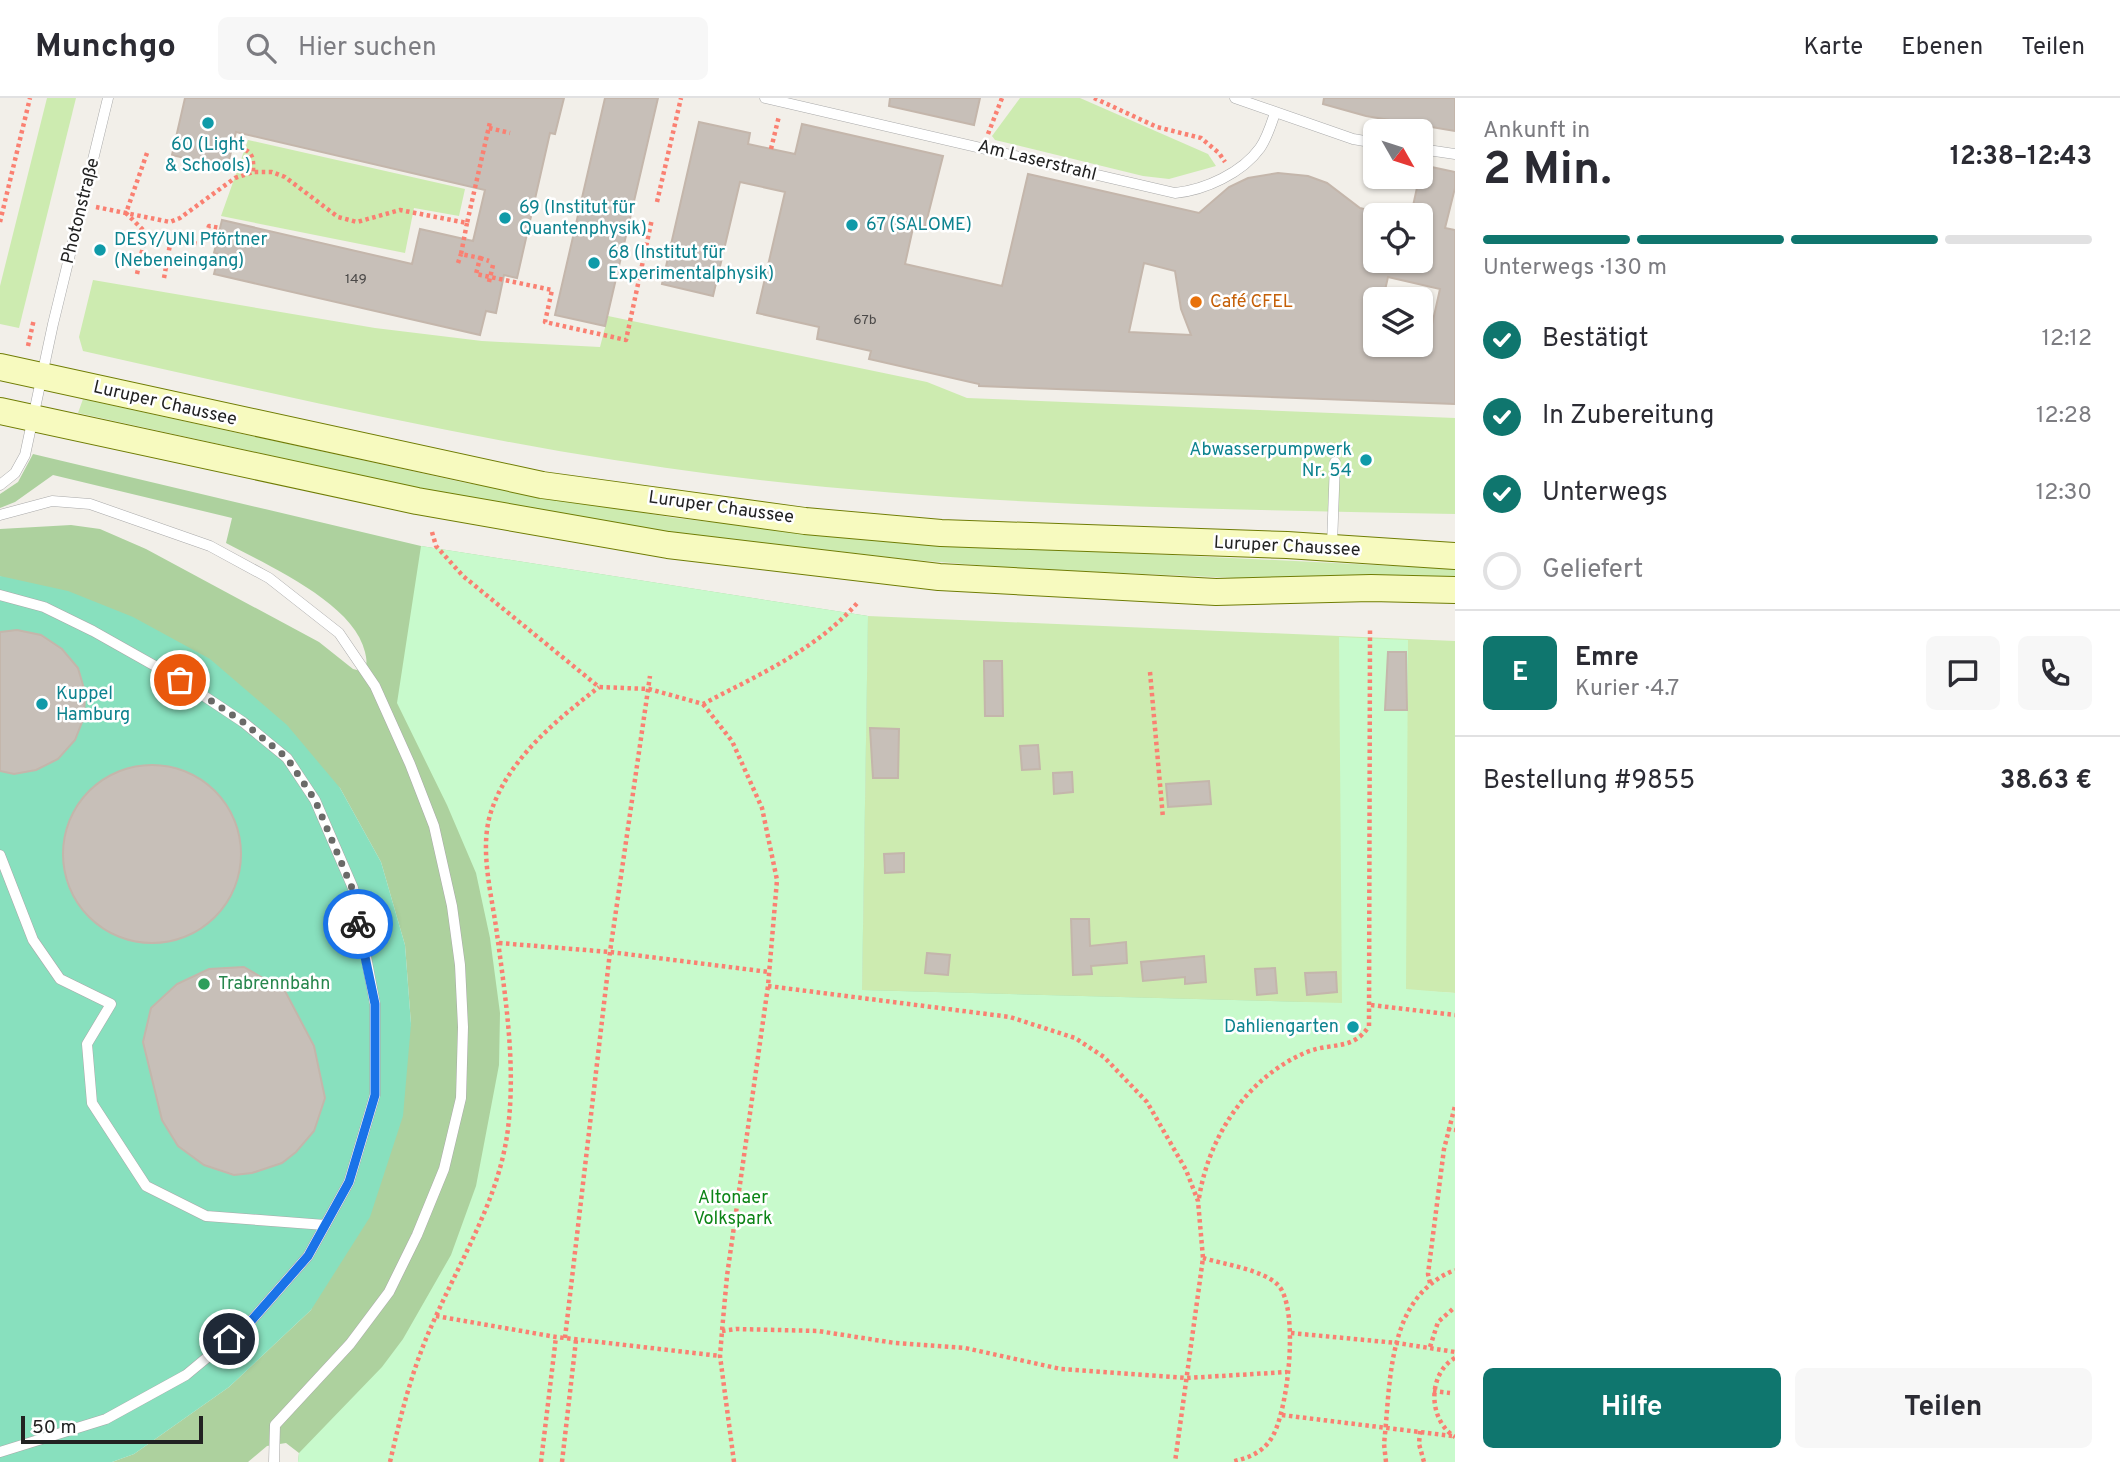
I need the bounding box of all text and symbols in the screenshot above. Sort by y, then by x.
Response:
search box [218,17,708,80]
text: Munchgo [35,27,176,69]
icon: search [242,29,280,67]
text: Hier suchen [298,32,437,65]
text: Karte [1803,33,1863,63]
text: Ebenen [1901,33,1983,63]
text: Teilen [2021,33,2085,63]
marker: 60 (Light & Schools) [200,115,216,131]
text: Ankunft in [1483,117,1590,146]
north arrow [1363,119,1433,189]
map controls [1363,119,1433,357]
place label: 60 (Light & Schools) [165,134,251,178]
street label: Am Laserstrahl [975,135,1099,187]
text: 12:38–12:43 [1950,141,2092,174]
text: 2 Min. [1483,142,1612,201]
street label: Photonstraße [57,156,105,266]
place label: 69 (Institut für Quantenphysik) [519,197,647,241]
button: locate [1363,203,1433,273]
marker: 69 (Institut für Quantenphysik) [497,210,513,226]
place label: 67 (SALOME) [866,214,972,237]
marker: 67 (SALOME) [844,217,860,233]
place label: DESY/UNI Pförtner (Nebeneingang) [114,229,267,273]
marker: DESY/UNI Pförtner (Nebeneingang) [92,242,108,258]
place label: 68 (Institut für Experimentalphysik) [608,242,774,286]
text: Unterwegs · 130 m [1483,254,1667,283]
marker: 68 (Institut für Experimentalphysik) [586,255,602,271]
house number: 149 [345,271,367,288]
button: layers [1363,287,1433,357]
place label: Café CFEL [1210,291,1293,314]
marker: Café CFEL [1188,294,1204,310]
house number: 67b [853,312,877,329]
icon: check [1483,321,1521,359]
text: Bestätigt [1542,323,1649,356]
text: 12:12 [2042,325,2092,354]
street label: Luruper Chaussee [91,376,239,432]
icon: check [1483,398,1521,436]
text: In Zubereitung [1542,400,1714,433]
text: 12:28 [2036,402,2092,431]
place label: Abwasserpumpwerk Nr. 54 [1189,439,1352,483]
marker: Abwasserpumpwerk Nr. 54 [1358,452,1374,468]
icon: check [1483,475,1521,513]
text: Unterwegs [1542,477,1668,510]
text: 12:30 [2036,479,2092,508]
street label: Luruper Chaussee [647,486,795,530]
street label: Luruper Chaussee [1213,532,1361,562]
text: Geliefert [1542,554,1643,587]
button: chat [1926,636,2000,710]
button: phone [2018,636,2092,710]
text: Emre [1575,642,1639,675]
pin [150,650,210,710]
text: E [1512,657,1528,690]
icon: bag [161,661,199,699]
text: Kurier · 4.7 [1575,675,1679,704]
place label: Kuppel Hamburg [56,683,130,727]
marker: Kuppel Hamburg [34,696,50,712]
text: Bestellung #9855 [1483,765,1695,798]
text: 38.63 € [2000,765,2092,798]
courier [323,889,393,959]
icon: bike [339,905,377,943]
place label: Trabrennbahn [218,973,330,996]
marker: Trabrennbahn [196,976,212,992]
place label: Dahliengarten [1224,1016,1339,1039]
marker: Dahliengarten [1345,1019,1361,1035]
park label: Altonaer Volkspark [693,1187,773,1231]
pin [199,1309,259,1369]
icon: home [210,1320,248,1358]
button: Hilfe [1483,1368,1781,1448]
button: Teilen [1795,1368,2092,1448]
scale bar [21,1413,203,1445]
text: 50 m [32,1416,77,1440]

